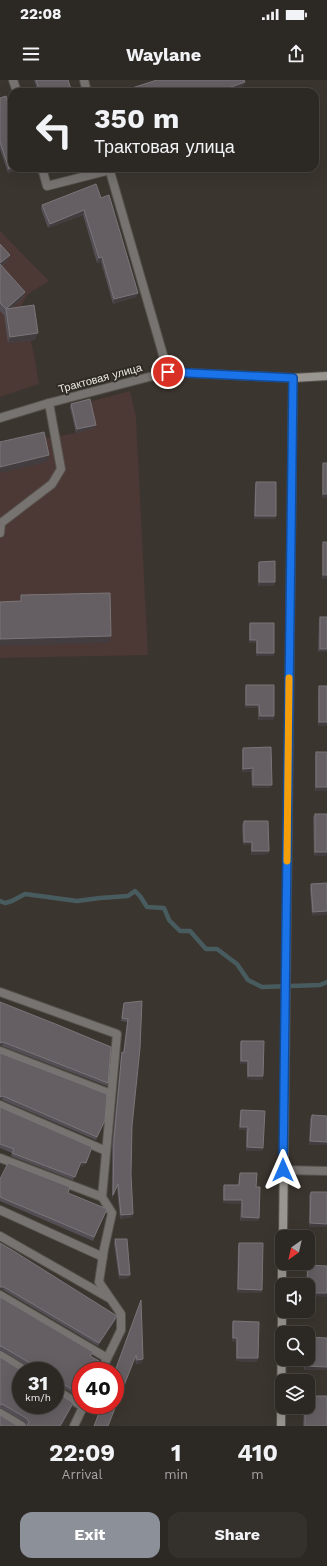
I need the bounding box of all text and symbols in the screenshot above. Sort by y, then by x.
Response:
text: 22:08 [20,5,61,23]
icon: menu [20,43,42,65]
icon: share [285,43,307,65]
text: Waylane [126,44,201,65]
text: 350 m [94,102,179,135]
icon: left [28,104,80,156]
text: Трактовая улица [94,136,235,157]
pin [151,355,185,389]
street label: Трактовая улица [57,361,144,396]
icon: arrive [157,361,179,383]
position arrow [262,1149,304,1191]
north arrow [275,1230,315,1270]
map controls [275,1230,315,1414]
button: sound [275,1278,315,1318]
button: search [275,1326,315,1366]
speed limit sign: 40 [72,1362,124,1414]
text: 31 [28,1371,48,1395]
button: layers [275,1374,315,1414]
text: km/h [25,1392,51,1403]
text: 22:09 [49,1439,115,1467]
text: 1 [171,1439,181,1467]
text: 410 [237,1439,278,1467]
text: Arrival [62,1467,102,1482]
text: min [164,1467,188,1482]
text: m [251,1467,264,1482]
button: Exit [20,1512,160,1558]
button: Share [168,1512,307,1558]

